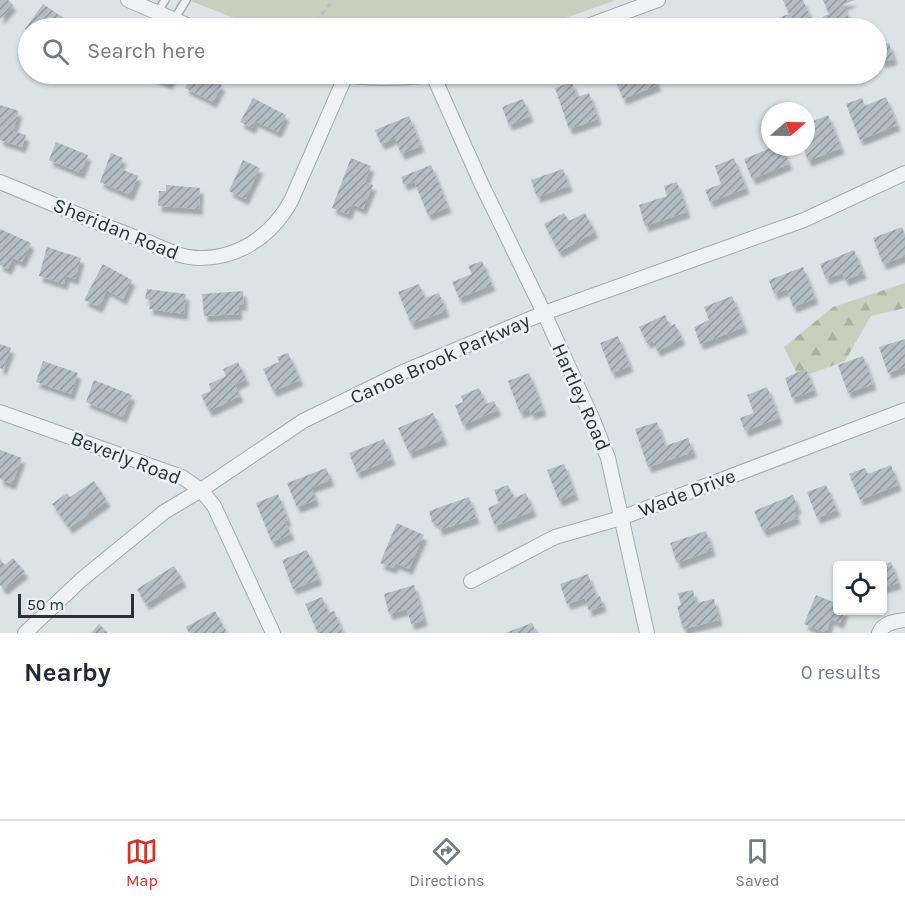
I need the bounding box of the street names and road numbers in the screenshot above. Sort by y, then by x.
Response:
street label: Sheridan Road [50,193,182,265]
street label: Canoe Brook Parkway [347,309,533,409]
street label: Hartley Road [547,340,615,454]
street label: Beverly Road [68,426,184,490]
street label: Wade Drive [635,464,739,522]

